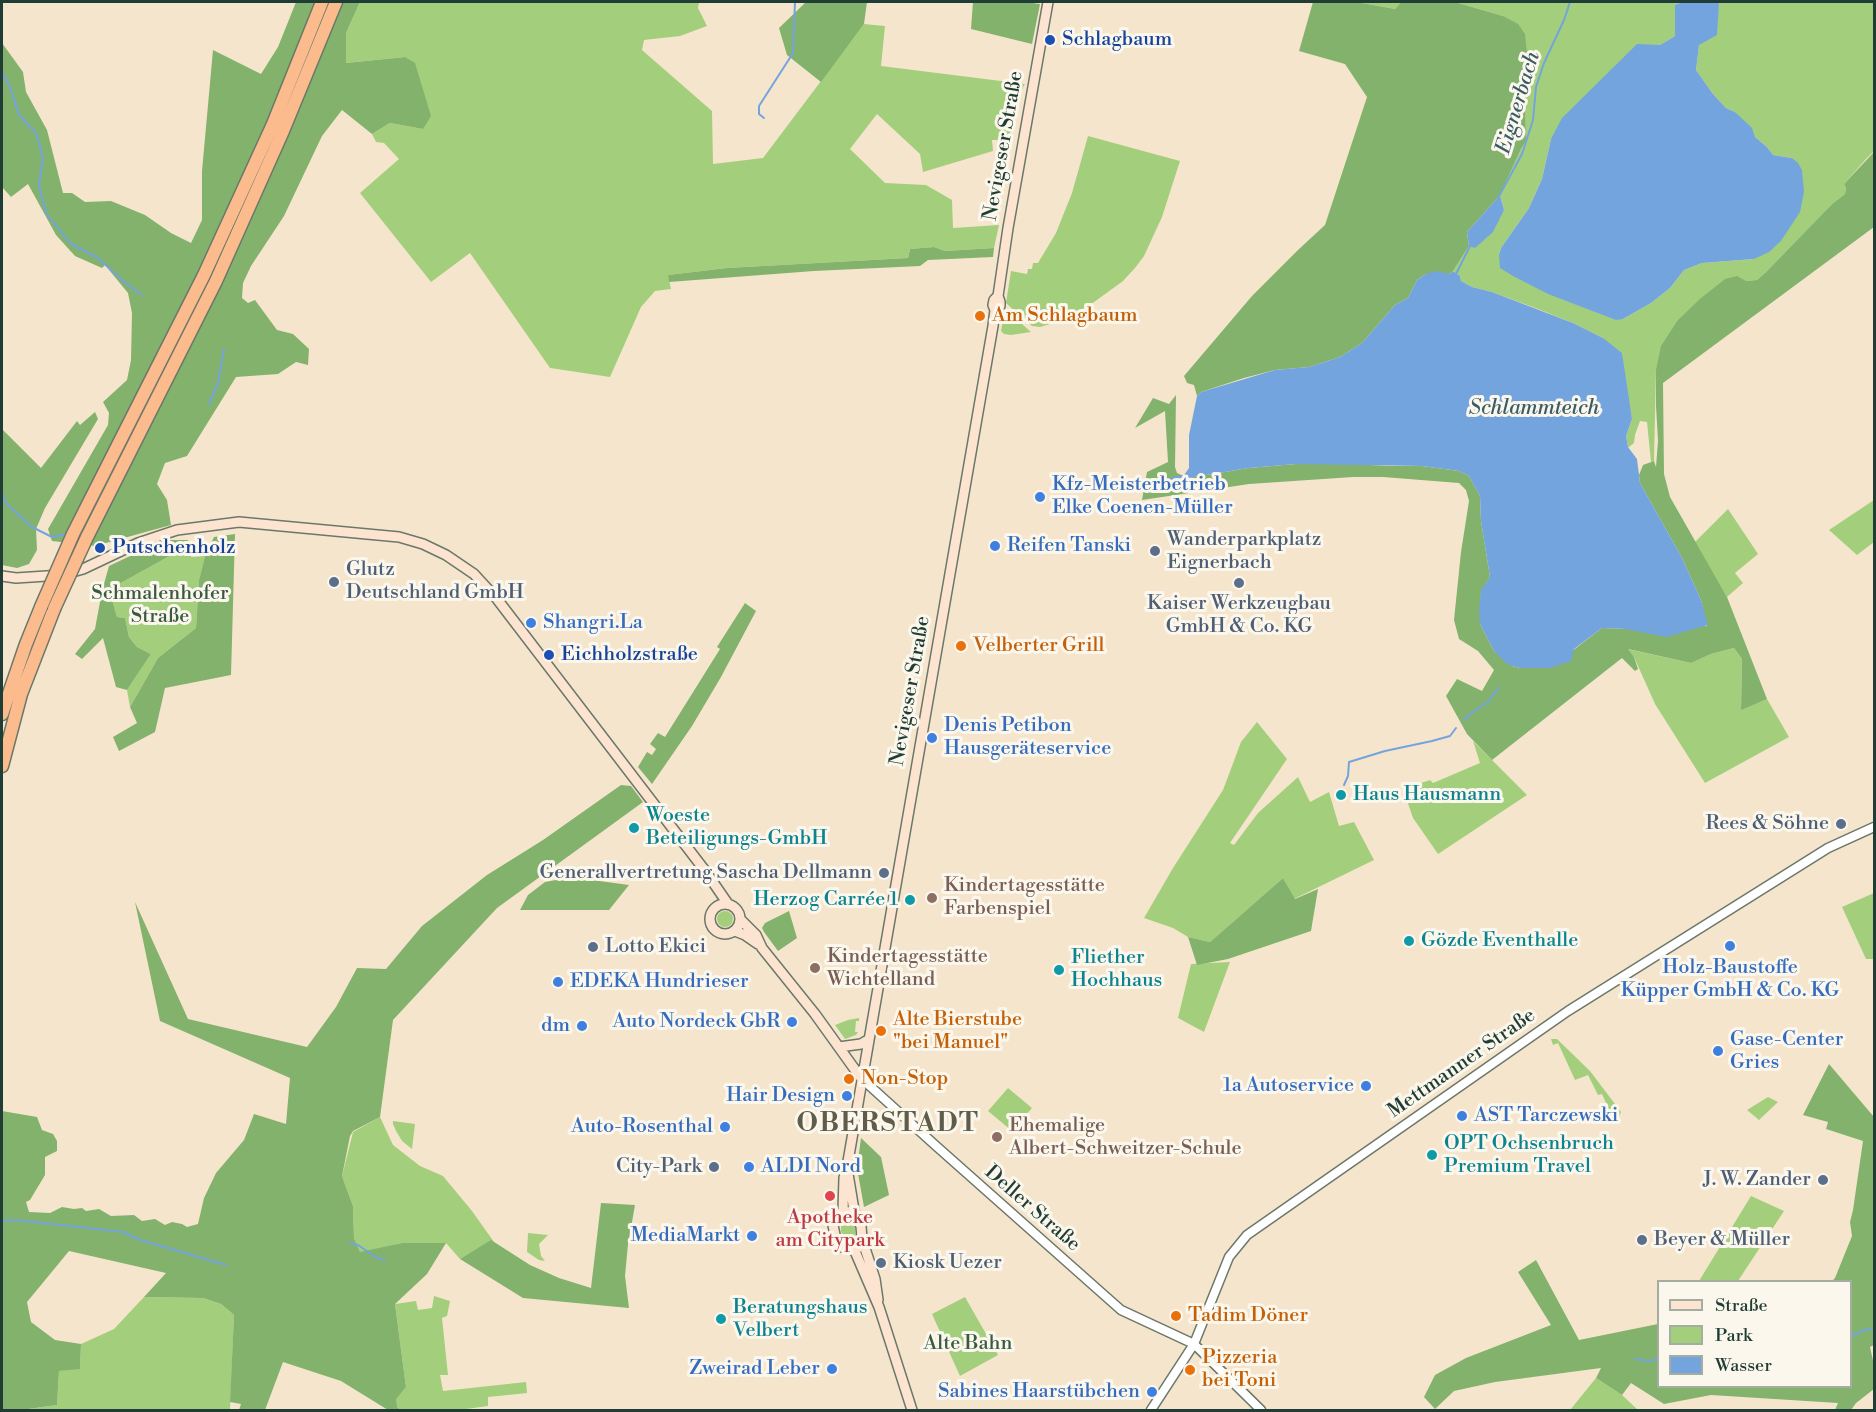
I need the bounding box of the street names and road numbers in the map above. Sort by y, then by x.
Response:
street label: Nevigeser Straße [979,69,1029,223]
street label: Nevigeser Straße [886,614,936,768]
street label: Mettmanner Straße [1384,1004,1540,1124]
street label: Deller Straße [979,1161,1085,1257]

